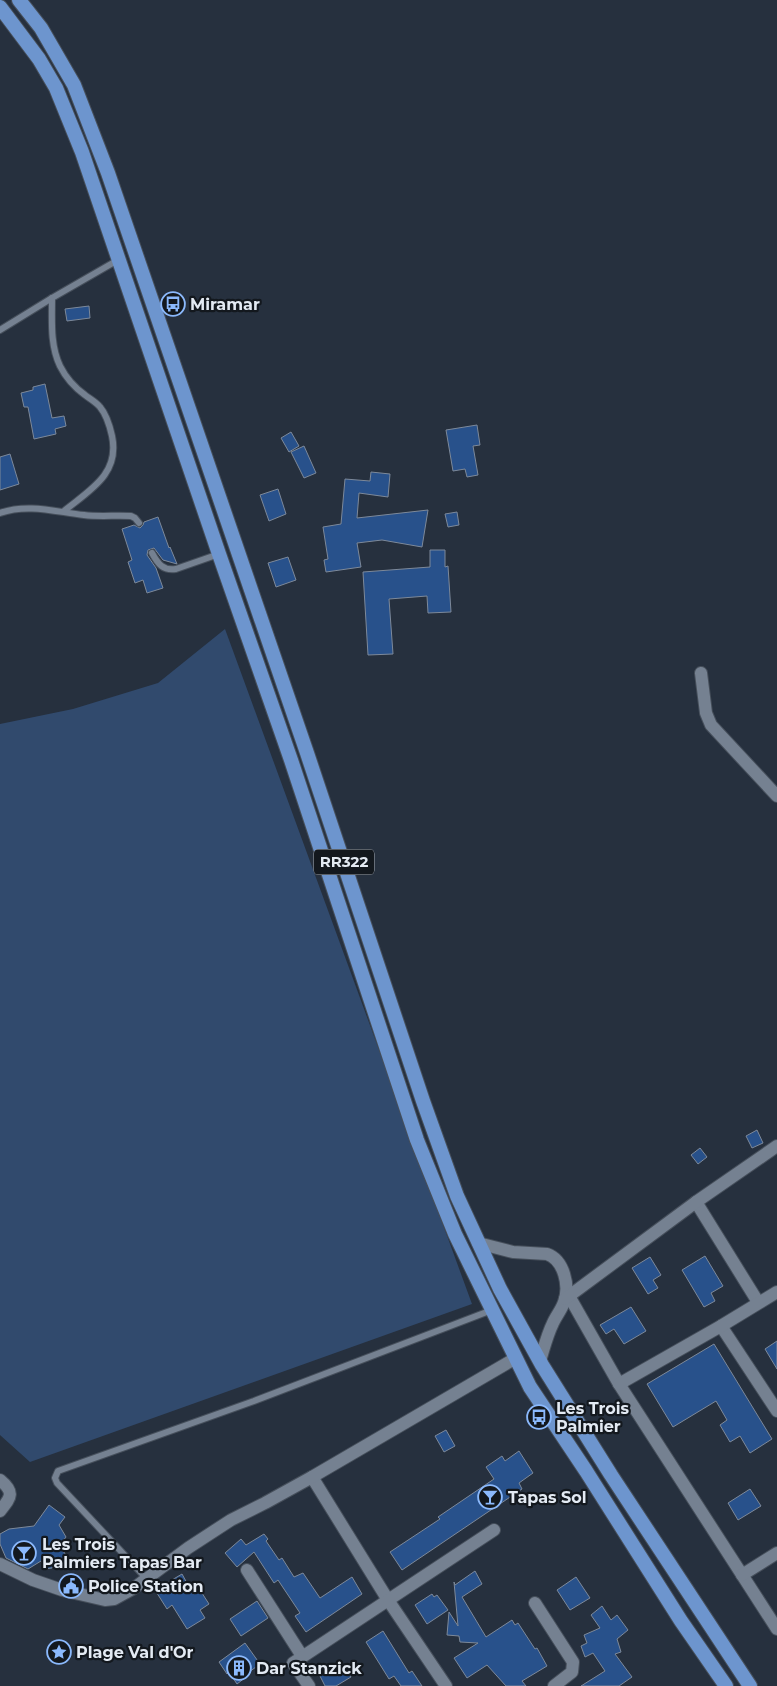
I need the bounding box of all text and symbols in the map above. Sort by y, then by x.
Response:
bus stop icon: Miramar [160,291,186,317]
place label: Miramar [190,295,260,314]
road number: RR322 [314,850,374,874]
place label: Les Trois Palmier [556,1399,629,1436]
bus stop icon: Les Trois Palmier [526,1404,552,1430]
bar icon: Tapas Sol [477,1484,503,1510]
place label: Tapas Sol [508,1488,587,1507]
place label: Les Trois Palmiers Tapas Bar [42,1535,202,1572]
bar icon: Les Trois Palmiers Tapas Bar [11,1540,37,1566]
public building icon: Police Station [58,1573,84,1599]
place label: Police Station [88,1577,204,1596]
place icon: Plage Val d'Or [46,1639,72,1665]
place label: Plage Val d'Or [76,1643,194,1662]
building icon: Dar Stanzick [226,1655,252,1681]
place label: Dar Stanzick [256,1659,362,1678]

